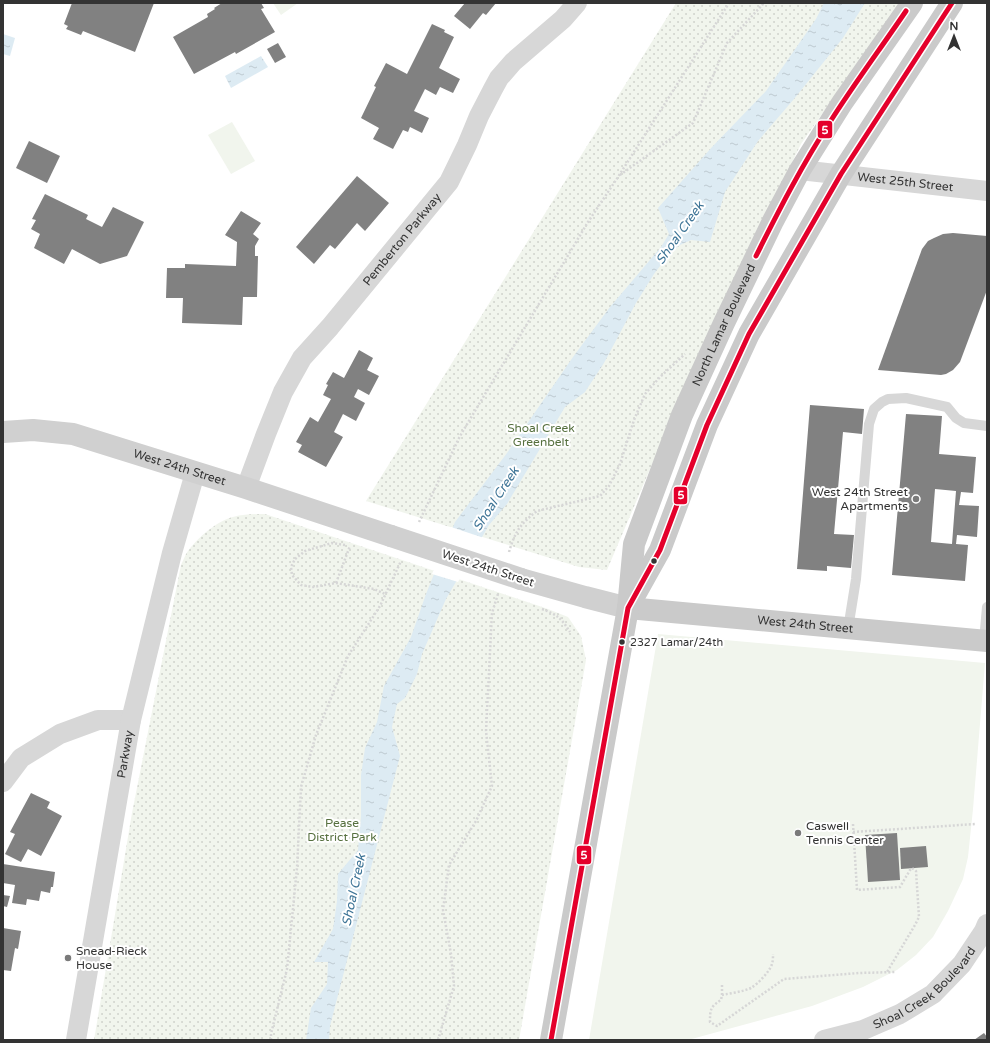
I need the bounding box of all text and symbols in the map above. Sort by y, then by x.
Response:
north arrow [934,16,974,56]
text: N [950,20,958,33]
line badge: 5 [817,120,833,139]
text: 5 [822,124,829,137]
street label: West 25th Street [857,169,954,194]
street label: Pemberton Parkway [360,190,444,288]
water label: Shoal Creek [652,198,708,268]
street label: North Lamar Boulevard [689,262,758,388]
park label: Shoal Creek Greenbelt [507,421,575,449]
street label: West 24th Street [132,446,228,488]
water label: Shoal Creek [469,463,523,534]
place label: West 24th Street Apartments [812,485,908,513]
line badge: 5 [673,486,688,505]
text: 5 [678,489,685,502]
marker: West 24th Street Apartments [911,494,921,504]
street label: West 24th Street [440,546,536,590]
unlabelled marker [649,556,659,566]
street label: West 24th Street [757,613,854,636]
place label: 2327 Lamar/24th [630,636,723,649]
marker: 2327 Lamar/24th [617,637,627,647]
street label: Parkway [114,729,136,779]
park label: Pease District Park [307,816,377,844]
place label: Caswell Tennis Center [806,819,884,847]
marker: Caswell Tennis Center [793,828,803,838]
line badge: 5 [576,845,592,865]
text: 5 [581,849,588,862]
water label: Shoal Creek [339,852,370,927]
place label: Snead-Rieck House [76,944,148,972]
street label: Shoal Creek Boulevard [871,944,979,1032]
marker: Snead-Rieck House [63,953,73,963]

